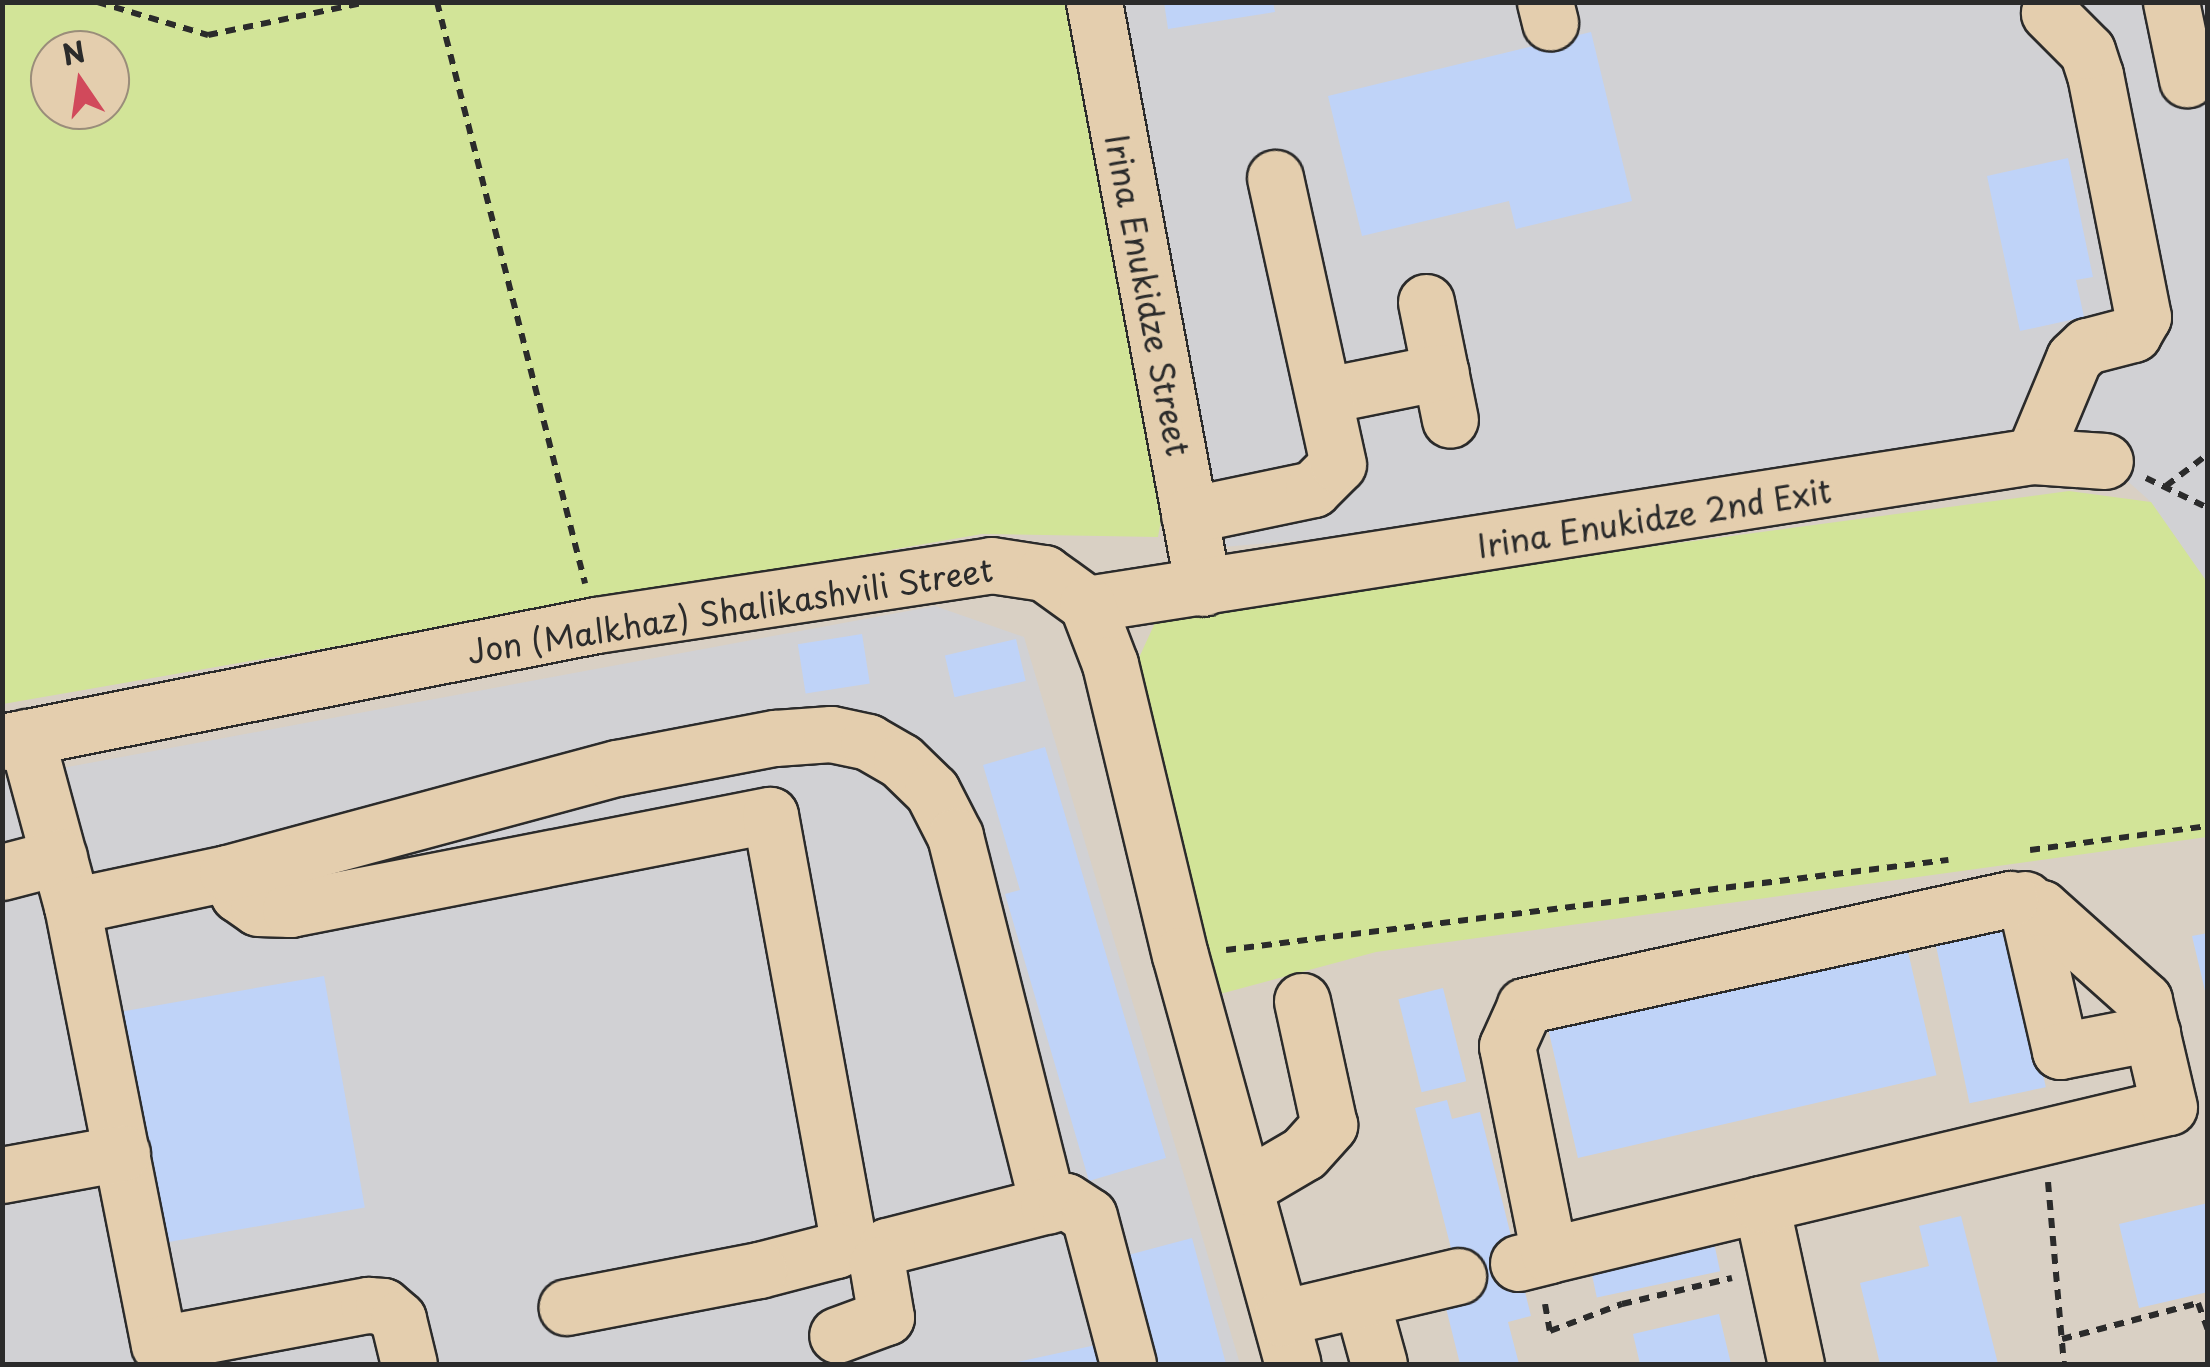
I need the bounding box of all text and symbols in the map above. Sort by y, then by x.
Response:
text: N [58,29,89,76]
north arrow [30,30,130,130]
street label: Irina Enukidze Street [1098,132,1198,458]
street label: Irina Enukidze 2nd Exit [1474,471,1834,565]
street label: Jon (Malkhaz) Shalikashvili Street [463,549,997,671]

